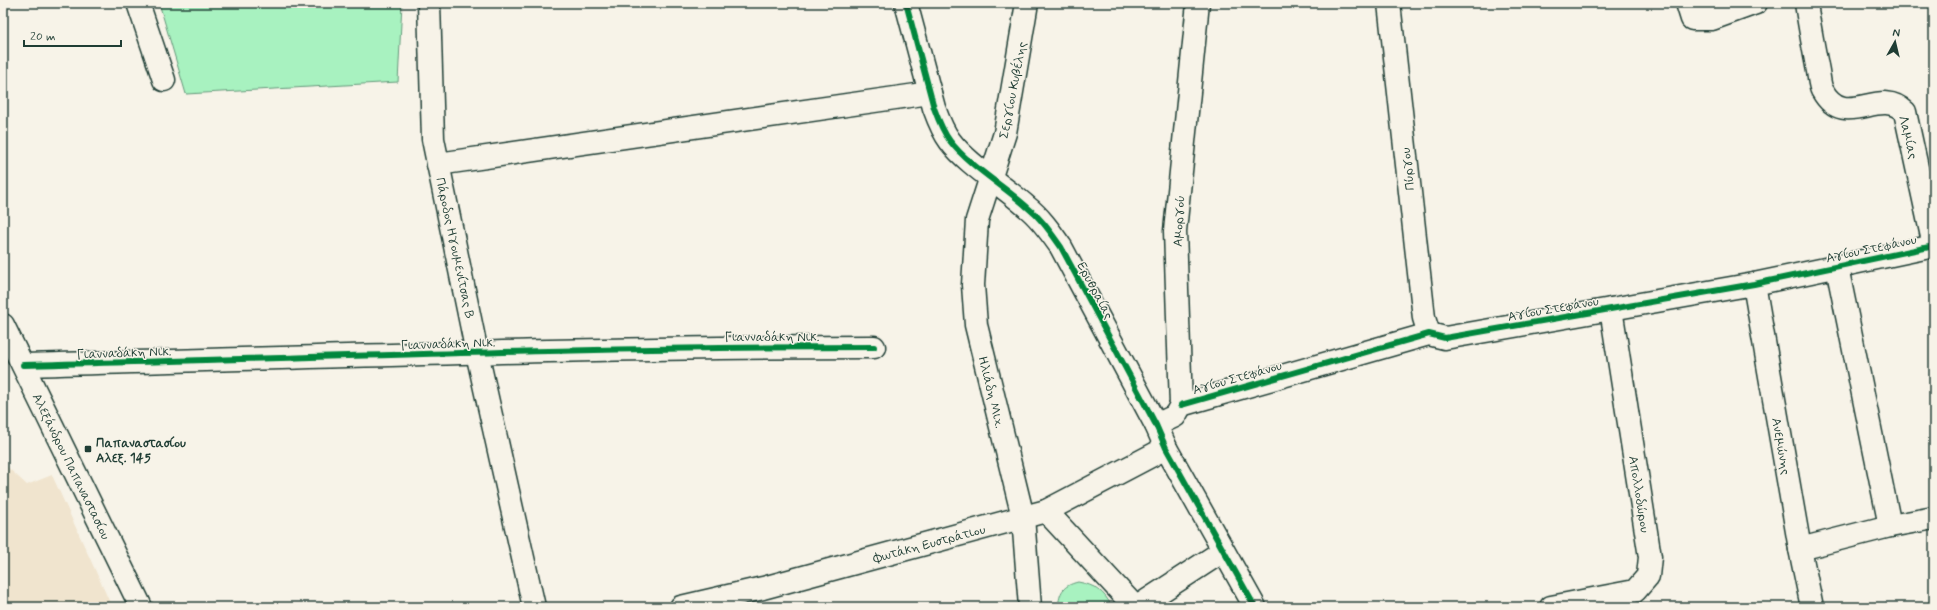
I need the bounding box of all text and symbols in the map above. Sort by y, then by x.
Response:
scale bar [24,22,121,48]
north arrow [1875,22,1915,62]
text: N [1892,26,1901,41]
text: 20 m [30,29,56,45]
street label: Σεργίου Κυβέλης [996,40,1031,140]
street label: Λαμίας [1894,114,1921,161]
street label: Πύργου [1398,146,1419,191]
street label: Πάροδος Ηγουμενίτσας Β [431,176,478,321]
street label: Αμοργού [1170,195,1189,247]
street label: Αγίου Στεφάνου [1824,232,1918,267]
street label: Ερυθραίας [1072,259,1117,323]
street label: Αγίου Στεφάνου [1506,293,1600,326]
street label: Γιανναδάκη Νικ. [725,329,820,346]
street label: Γιανναδάκη Νικ. [400,334,496,355]
street label: Γιανναδάκη Νικ. [76,343,172,364]
street label: Ηλιάδη Μιχ. [973,355,1008,430]
street label: Αγίου Στεφάνου [1191,358,1284,399]
street label: Αλεξάνδρου Παπαναστασίου [28,391,114,543]
street label: Ανεμώνης [1767,416,1794,476]
place label: Παπαναστασίου Αλεξ. 145 [96,435,186,467]
marker: Παπαναστασίου Αλεξ. 145 [83,444,93,454]
street label: Απολλοδώρου [1624,455,1653,534]
street label: Φωτάκη Ευστράτιου [870,521,988,568]

